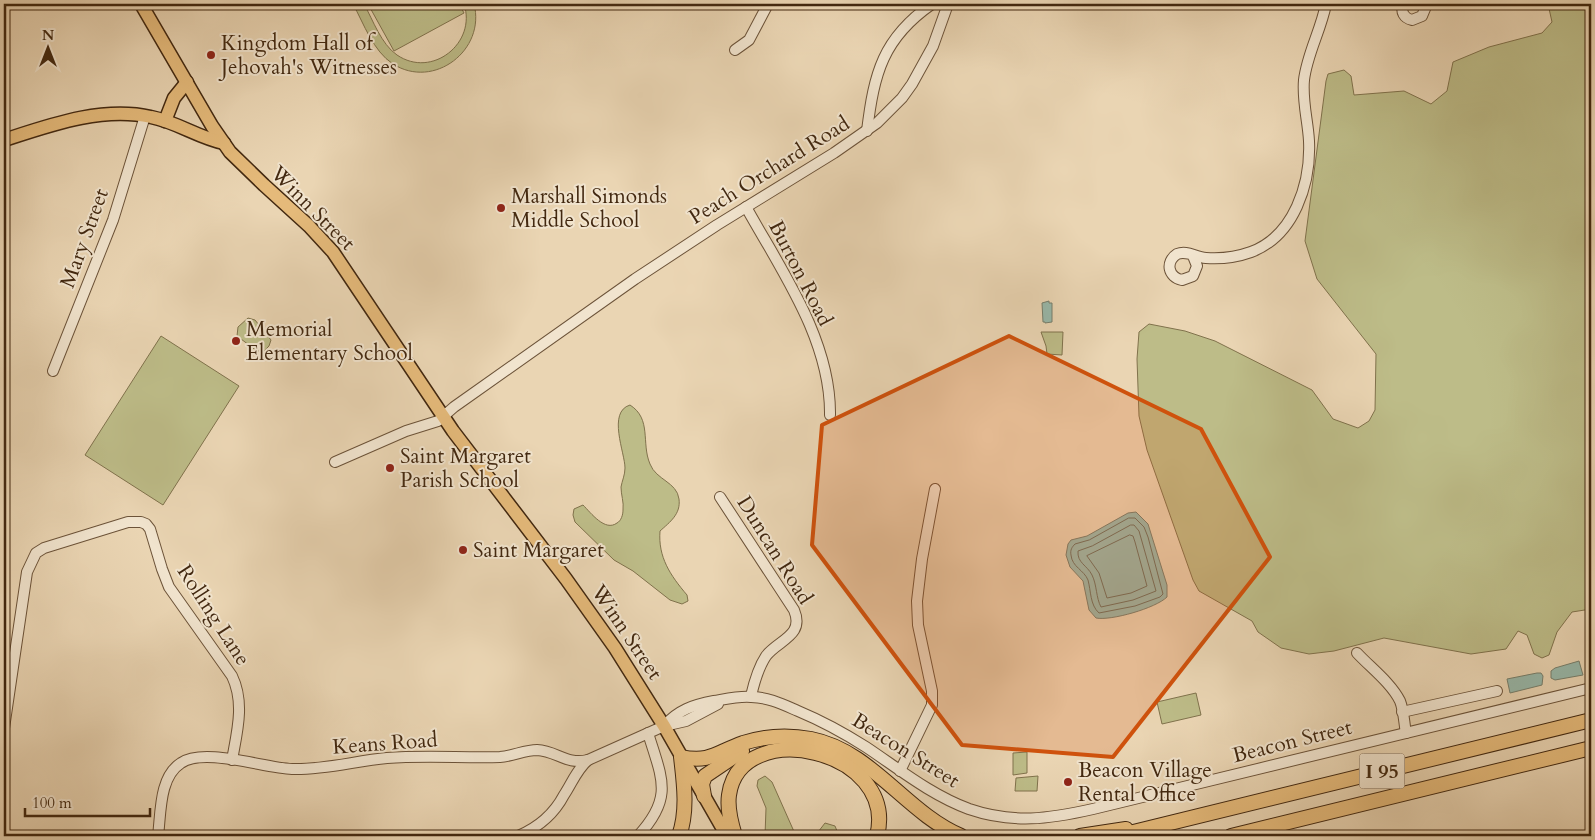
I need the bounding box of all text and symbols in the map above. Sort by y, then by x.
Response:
north arrow [22,22,72,72]
text: N [42,26,54,45]
place label: Kingdom Hall of Jehovah's Witnesses [218,29,397,82]
marker: Kingdom Hall of Jehovah's Witnesses [205,49,217,61]
street label: Peach Orchard Road [683,109,855,232]
street label: Winn Street [263,159,362,257]
place label: Marshall Simonds Middle School [511,182,667,235]
street label: Mary Street [53,184,116,292]
marker: Marshall Simonds Middle School [495,202,507,214]
street label: Burton Road [761,215,840,331]
place label: Memorial Elementary School [246,315,413,368]
marker: Memorial Elementary School [230,335,242,347]
place label: Saint Margaret Parish School [400,442,531,495]
marker: Saint Margaret Parish School [384,462,396,474]
street label: Duncan Road [730,490,819,610]
place label: Saint Margaret [473,536,604,565]
marker: Saint Margaret [457,544,469,556]
street label: Rolling Lane [170,559,257,671]
street label: Winn Street [583,578,669,686]
street label: Beacon Street [846,706,965,795]
street label: Beacon Street [1229,713,1355,770]
street label: Keans Road [332,725,438,762]
road number: I 95 [1360,754,1404,788]
place label: Beacon Village Rental Office [1078,756,1212,809]
marker: Beacon Village Rental Office [1062,776,1074,788]
scale bar [25,785,150,817]
text: 100 m [32,793,72,813]

